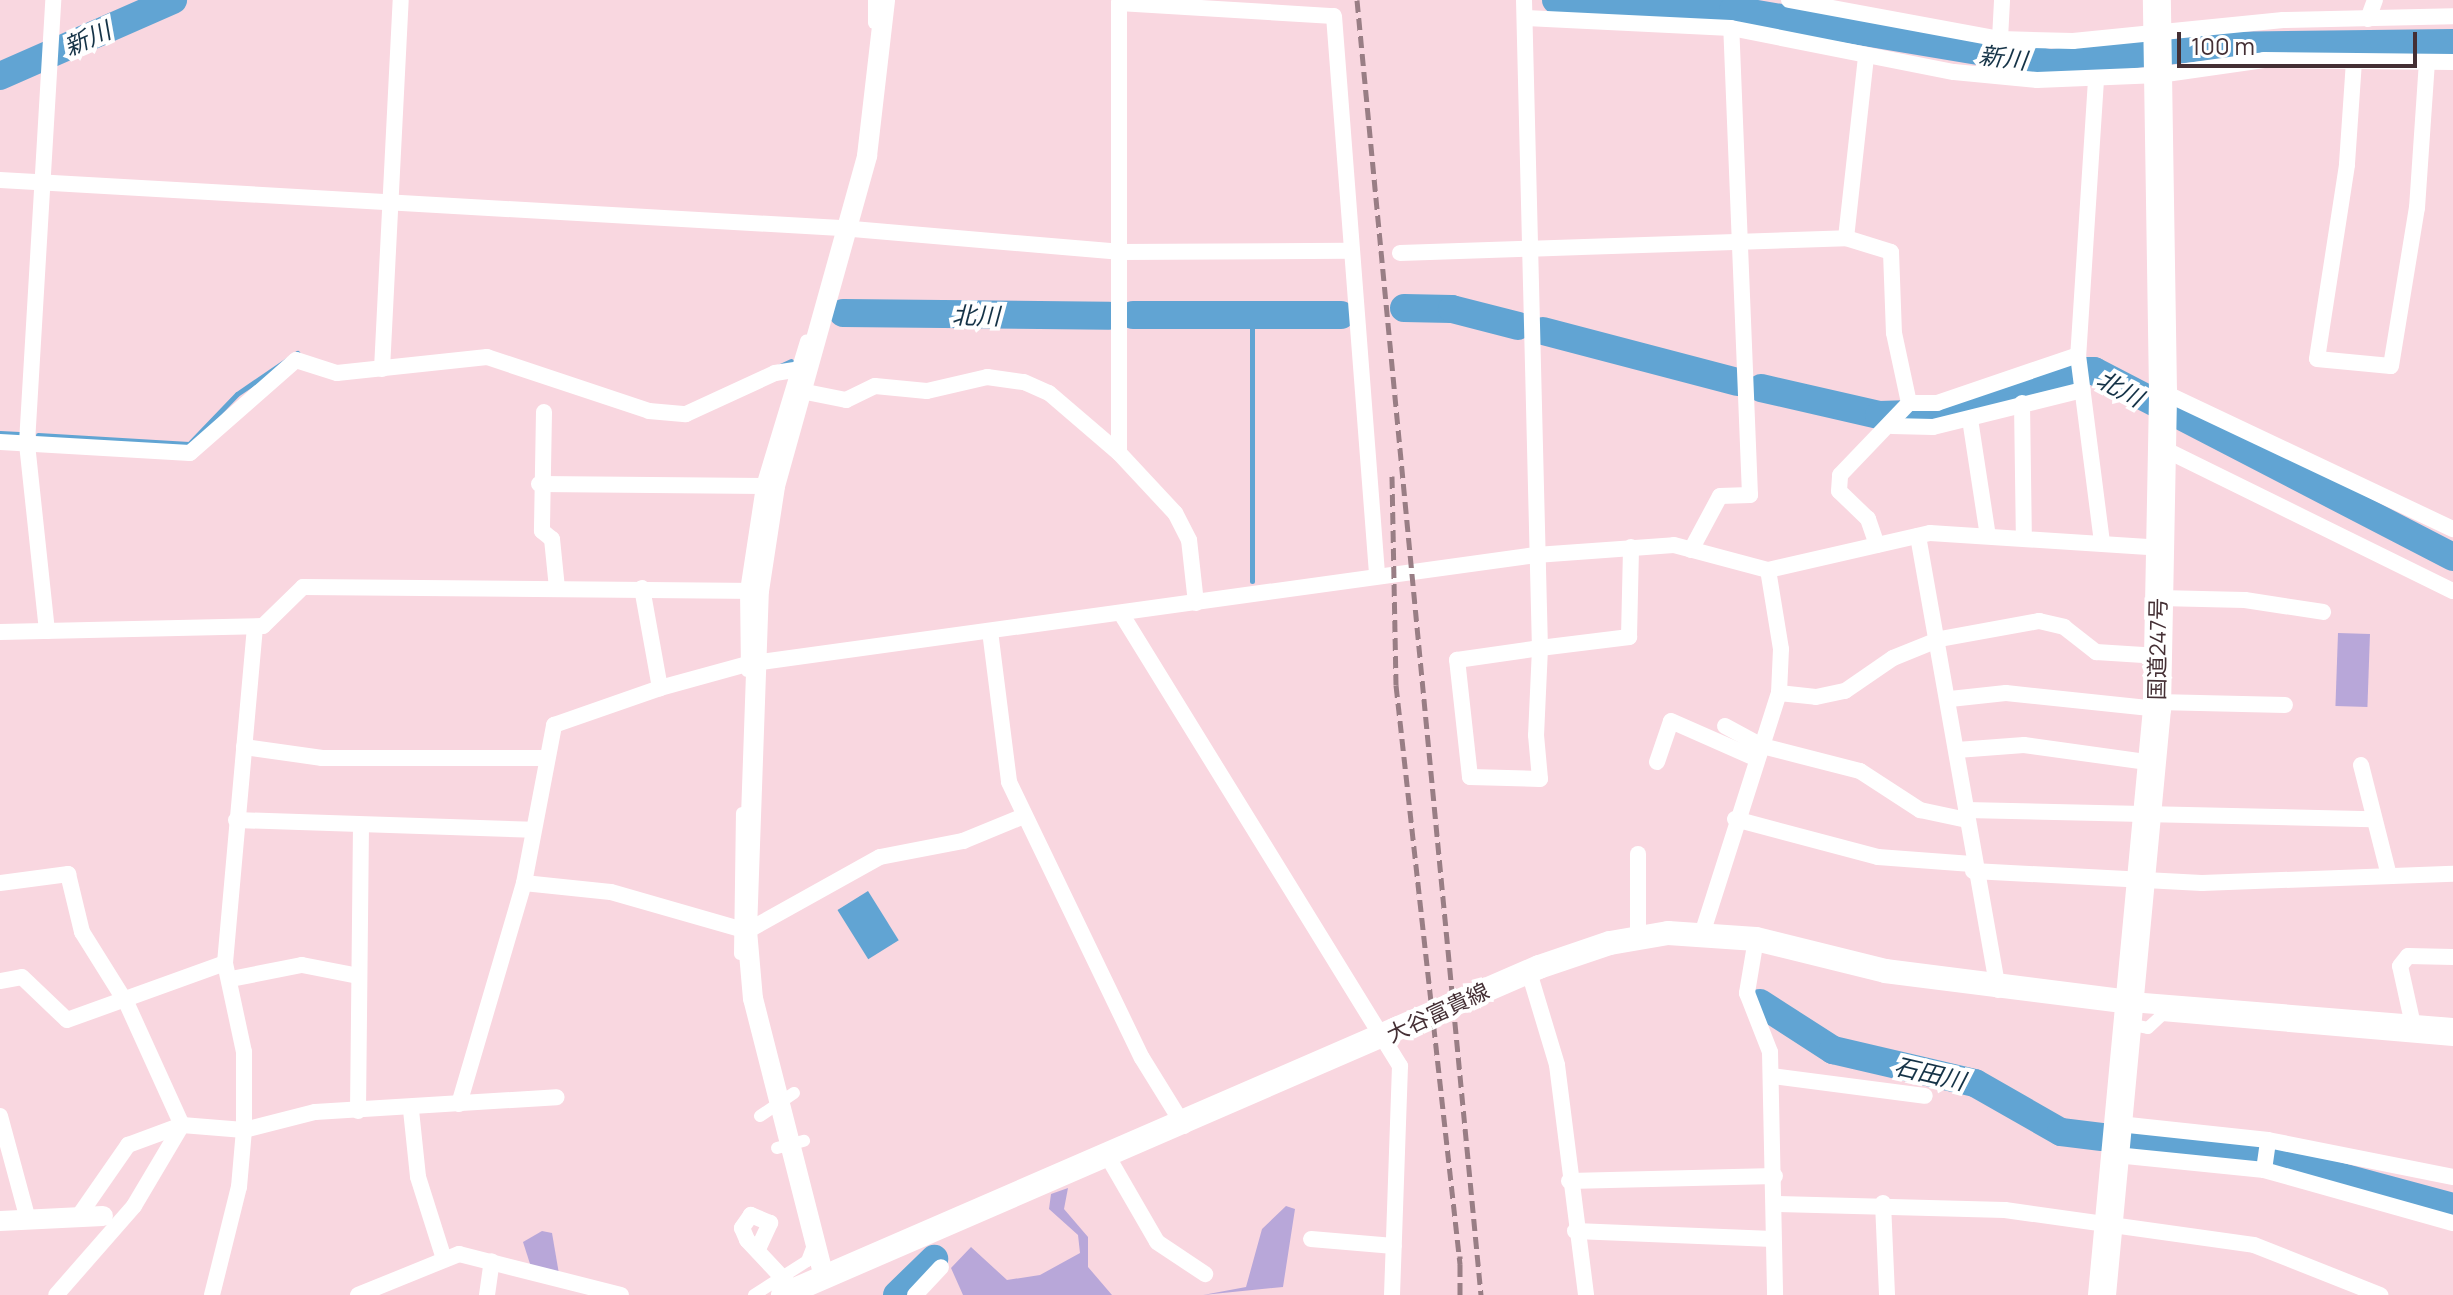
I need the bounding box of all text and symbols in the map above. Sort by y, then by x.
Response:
water label: 新川 [59,15,115,61]
scale bar [2181,16,2421,66]
text: 100 m [2191,29,2255,62]
water label: 新川 [1977,40,2029,74]
water label: 北川 [952,300,1000,330]
water label: 北川 [2092,364,2148,412]
street label: 国道247号 [2144,598,2172,700]
street label: 大谷富貴線 [1383,978,1493,1048]
water label: 石田川 [1892,1051,1968,1095]

